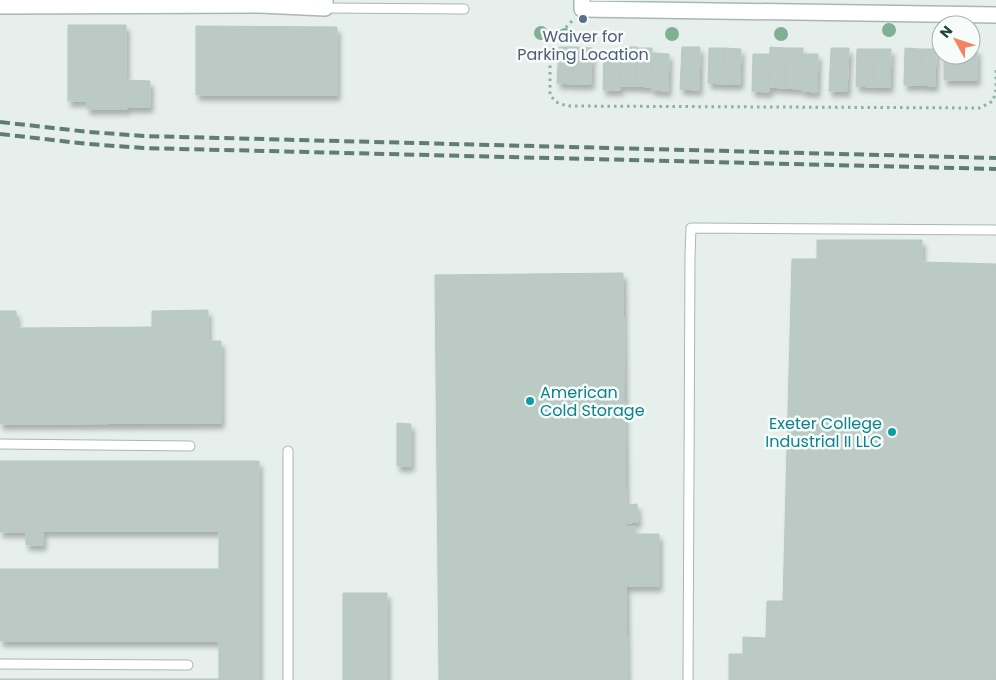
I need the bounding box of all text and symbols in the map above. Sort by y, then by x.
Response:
marker: Waiver for Parking Location [577,13,589,25]
north arrow [931,15,981,65]
text: N [935,21,957,42]
place label: Waiver for Parking Location [517,25,649,66]
place label: American Cold Storage [540,381,645,422]
marker: American Cold Storage [524,395,536,407]
place label: Exeter College Industrial II LLC [765,412,882,453]
marker: Exeter College Industrial II LLC [886,426,898,438]

